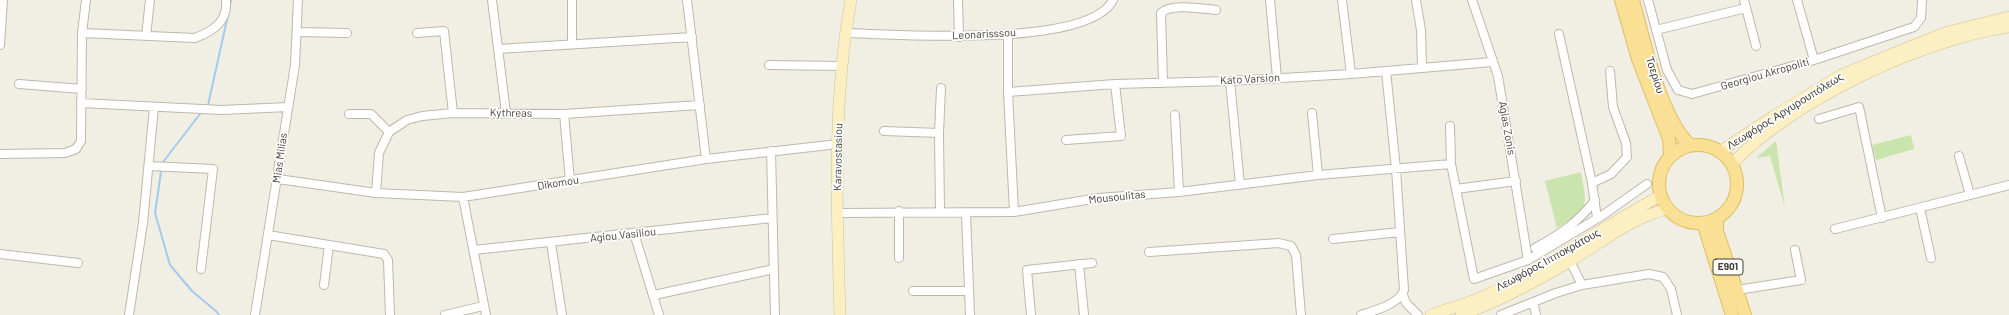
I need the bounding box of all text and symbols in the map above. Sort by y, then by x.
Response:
street label: Leonarisssou [952,26,1016,42]
street label: Τσερίου [1643,55,1667,95]
street label: Georgiou Akropoliti [1719,55,1811,93]
street label: Λεωφόρος Αργυρουπόλεως [1724,70,1846,152]
street label: Kato Varsion [1220,71,1280,87]
street label: Agias Zonis [1496,100,1518,156]
street label: Kythreas [490,106,532,120]
street label: Karavostasiou [831,123,845,191]
street label: Mias Milias [270,132,290,184]
street label: Dikomou [536,173,580,193]
street label: Mousoulitas [1088,187,1146,207]
street label: Agiou Vasiliou [589,225,657,245]
street label: Λεωφόρος Ιπποκράτους [1494,226,1602,294]
road number: E901 [1713,259,1743,275]

